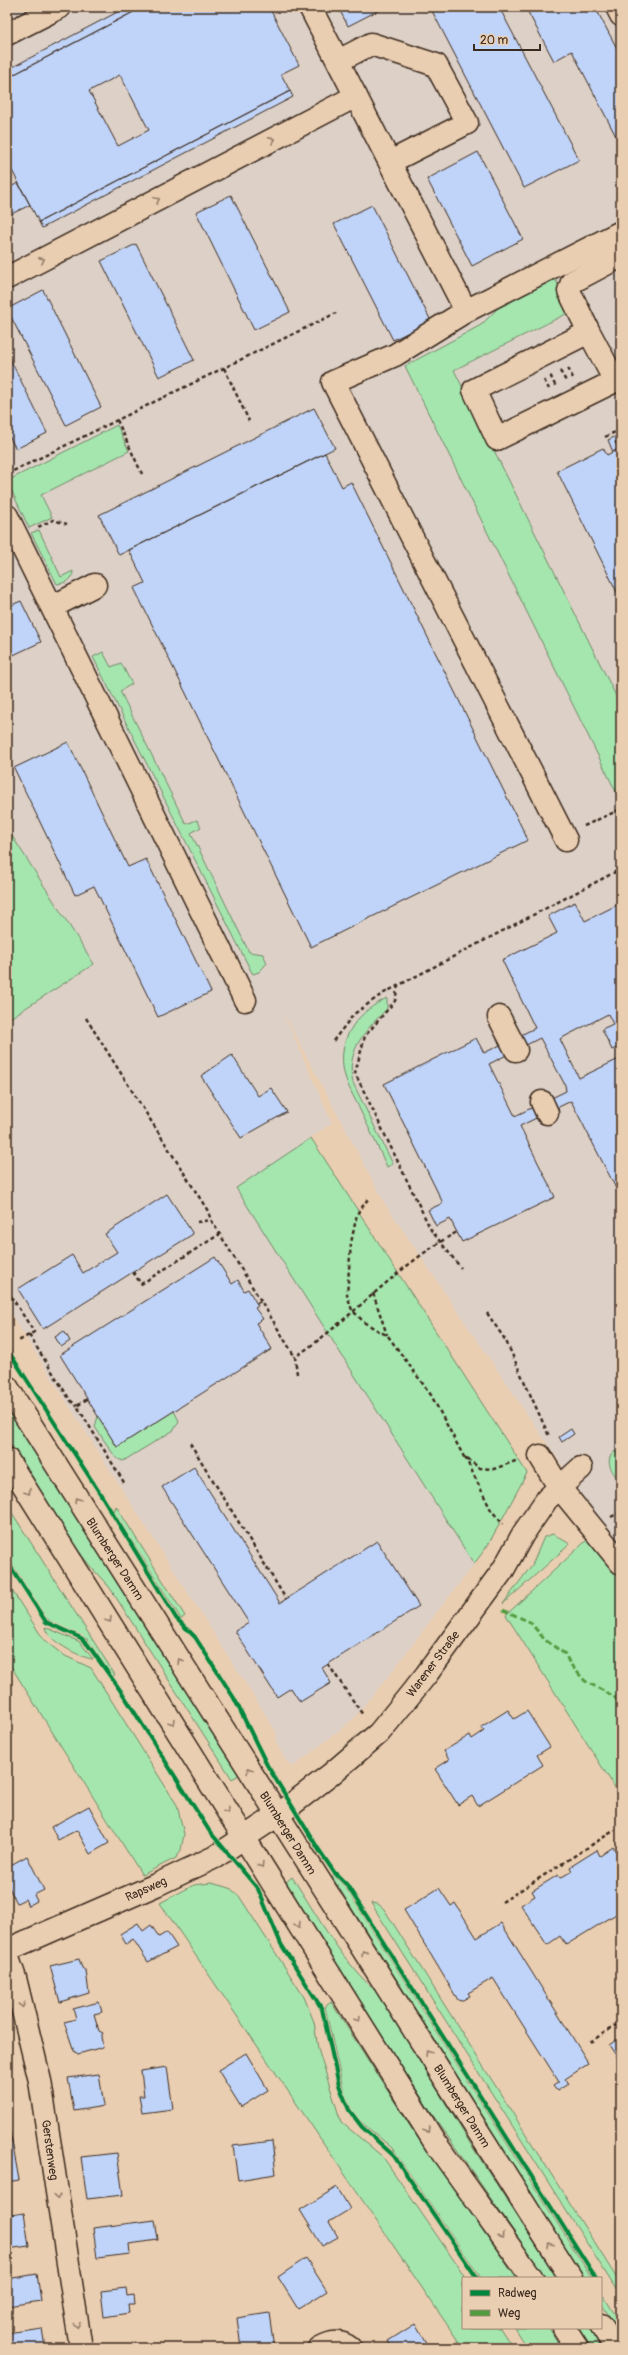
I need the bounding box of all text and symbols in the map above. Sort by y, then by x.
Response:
scale bar [474,26,540,52]
text: 20 m [480,33,509,48]
one-way arrow [268,137,275,145]
one-way arrow [153,197,160,205]
one-way arrow [37,257,45,265]
one-way arrow [23,1488,31,1495]
one-way arrow [75,1498,82,1505]
street label: Blumberger Damm [82,1515,147,1604]
one-way arrow [104,1616,111,1623]
street label: Warener Straße [404,1628,463,1700]
one-way arrow [178,1658,185,1665]
one-way arrow [167,1718,175,1725]
one-way arrow [247,1768,254,1775]
street label: Blumberger Damm [256,1789,319,1878]
one-way arrow [222,1806,229,1813]
one-way arrow [257,1861,264,1868]
street label: Rapsweg [123,1874,169,1905]
one-way arrow [293,1921,301,1928]
one-way arrow [362,1950,369,1957]
one-way arrow [18,2002,26,2008]
one-way arrow [354,2015,361,2022]
one-way arrow [425,2050,433,2057]
street label: Blumberger Damm [430,2062,493,2151]
street label: Gerstenweg [38,2119,61,2181]
one-way arrow [423,2126,430,2133]
one-way arrow [52,2194,61,2200]
one-way arrow [497,2232,505,2239]
one-way arrow [547,2242,555,2249]
legend [462,2277,602,2329]
text: Radweg [498,2286,536,2301]
text: Weg [498,2306,520,2321]
one-way arrow [72,2322,81,2328]

